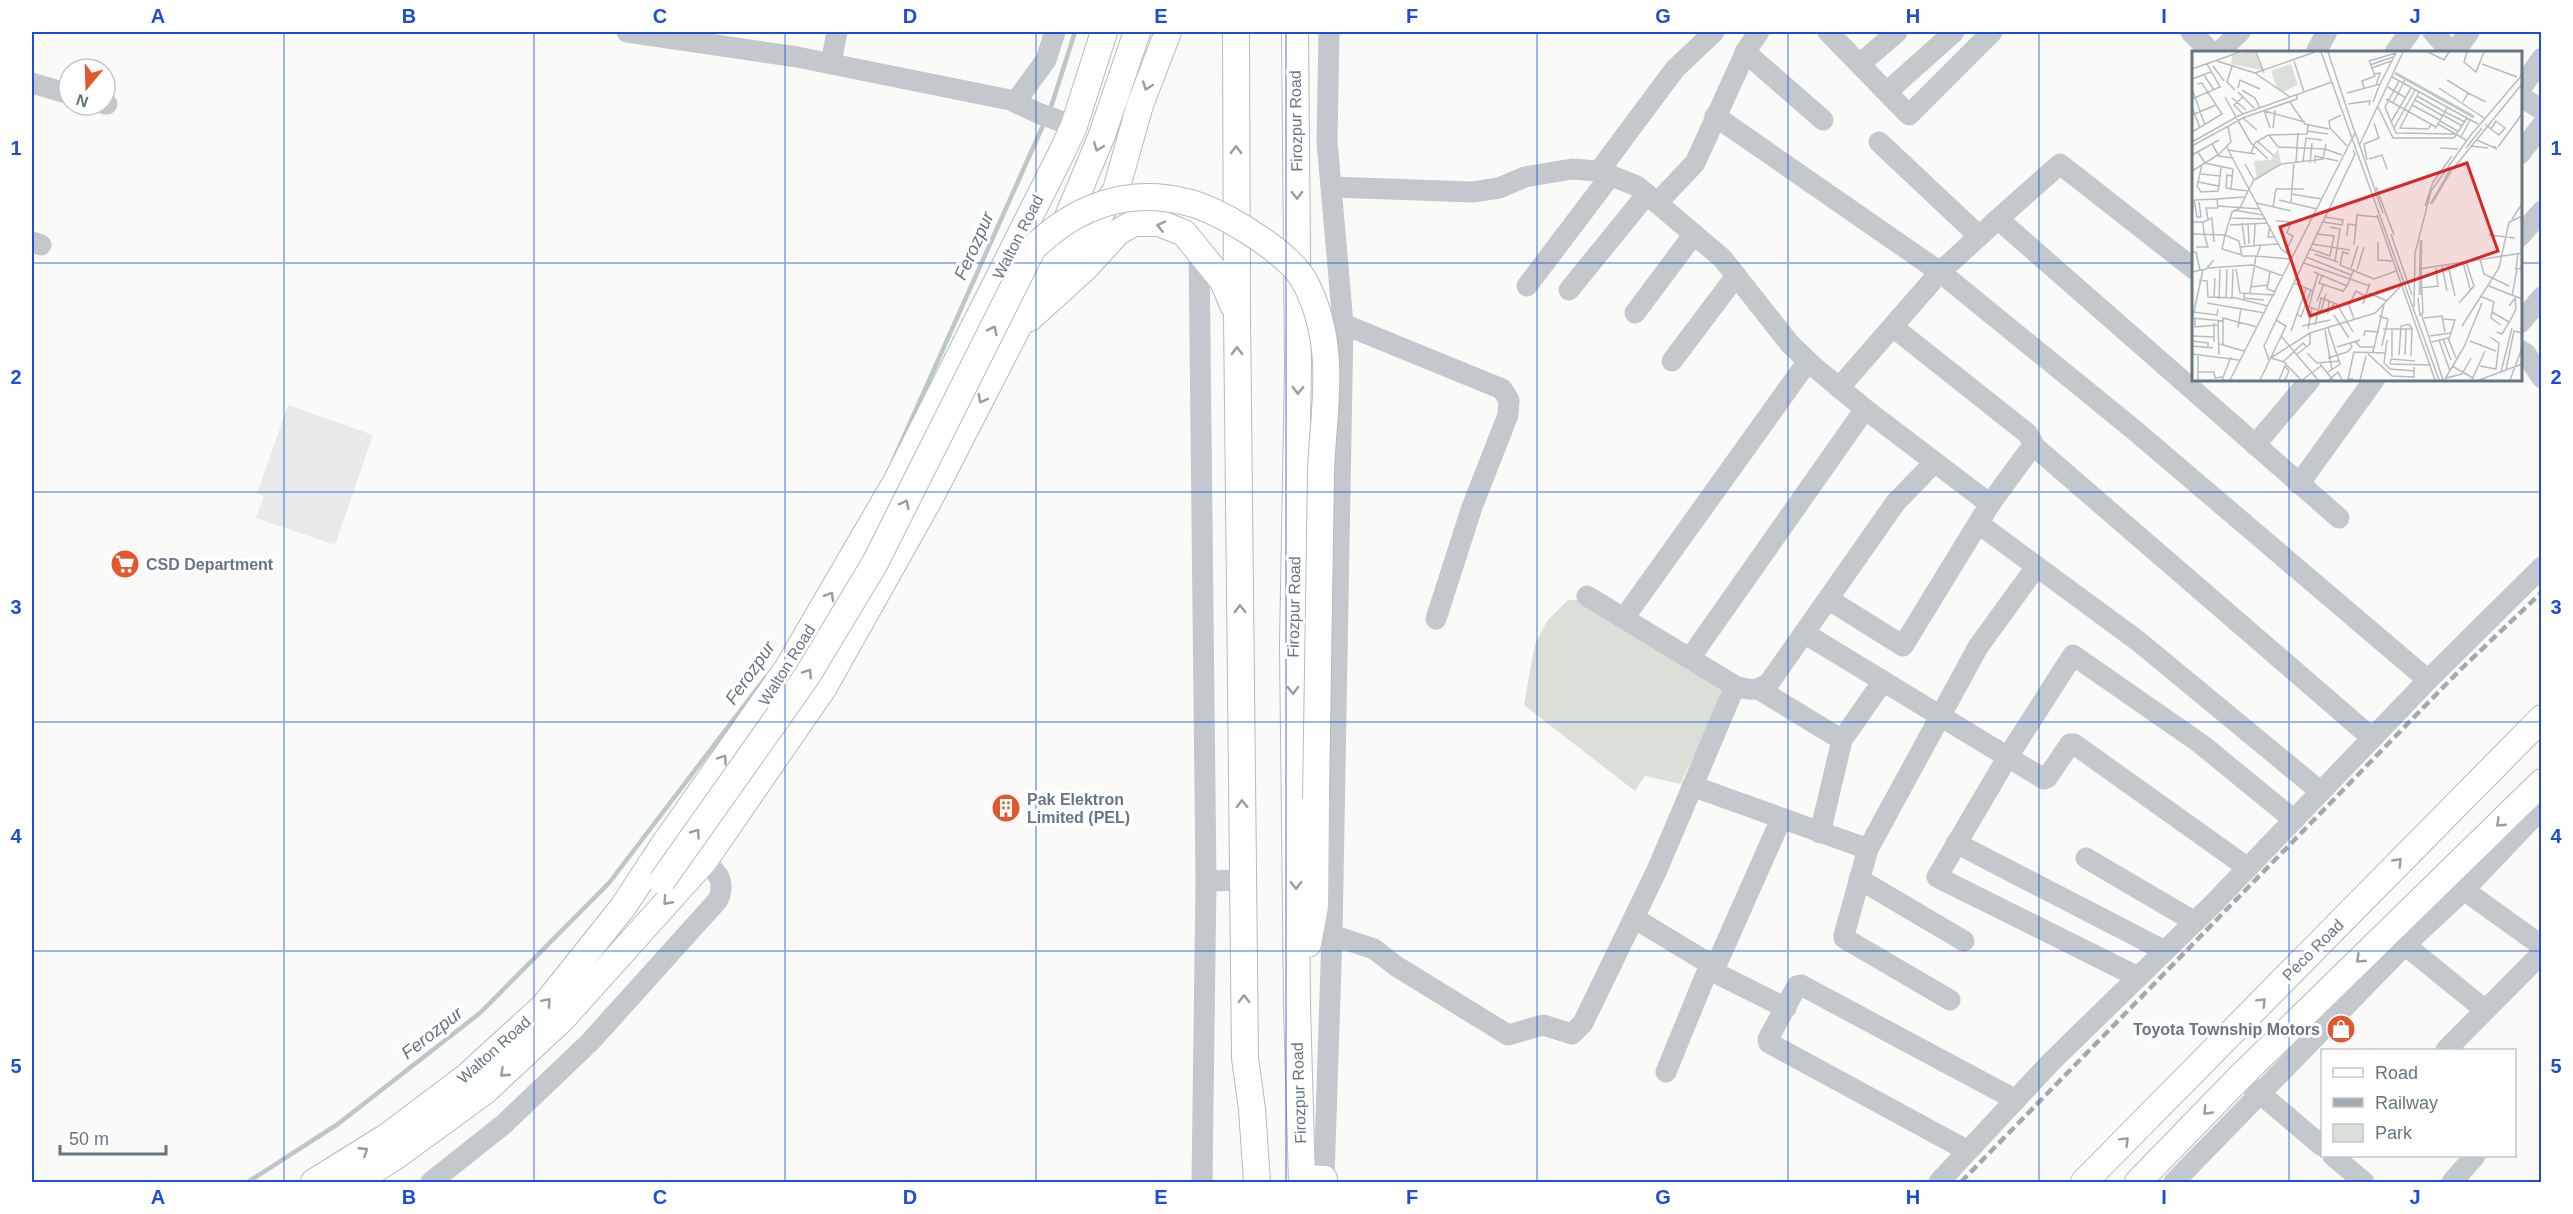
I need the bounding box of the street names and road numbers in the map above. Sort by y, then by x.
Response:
street label: Firozpur Road [1287,70,1305,172]
street label: Walton Road [990,192,1046,282]
street label: Firozpur Road [1285,556,1303,658]
street label: Walton Road [755,622,819,708]
street label: Peco Road [2279,916,2347,984]
street label: Walton Road [454,1013,534,1087]
street label: Firozpur Road [1289,1042,1309,1144]

